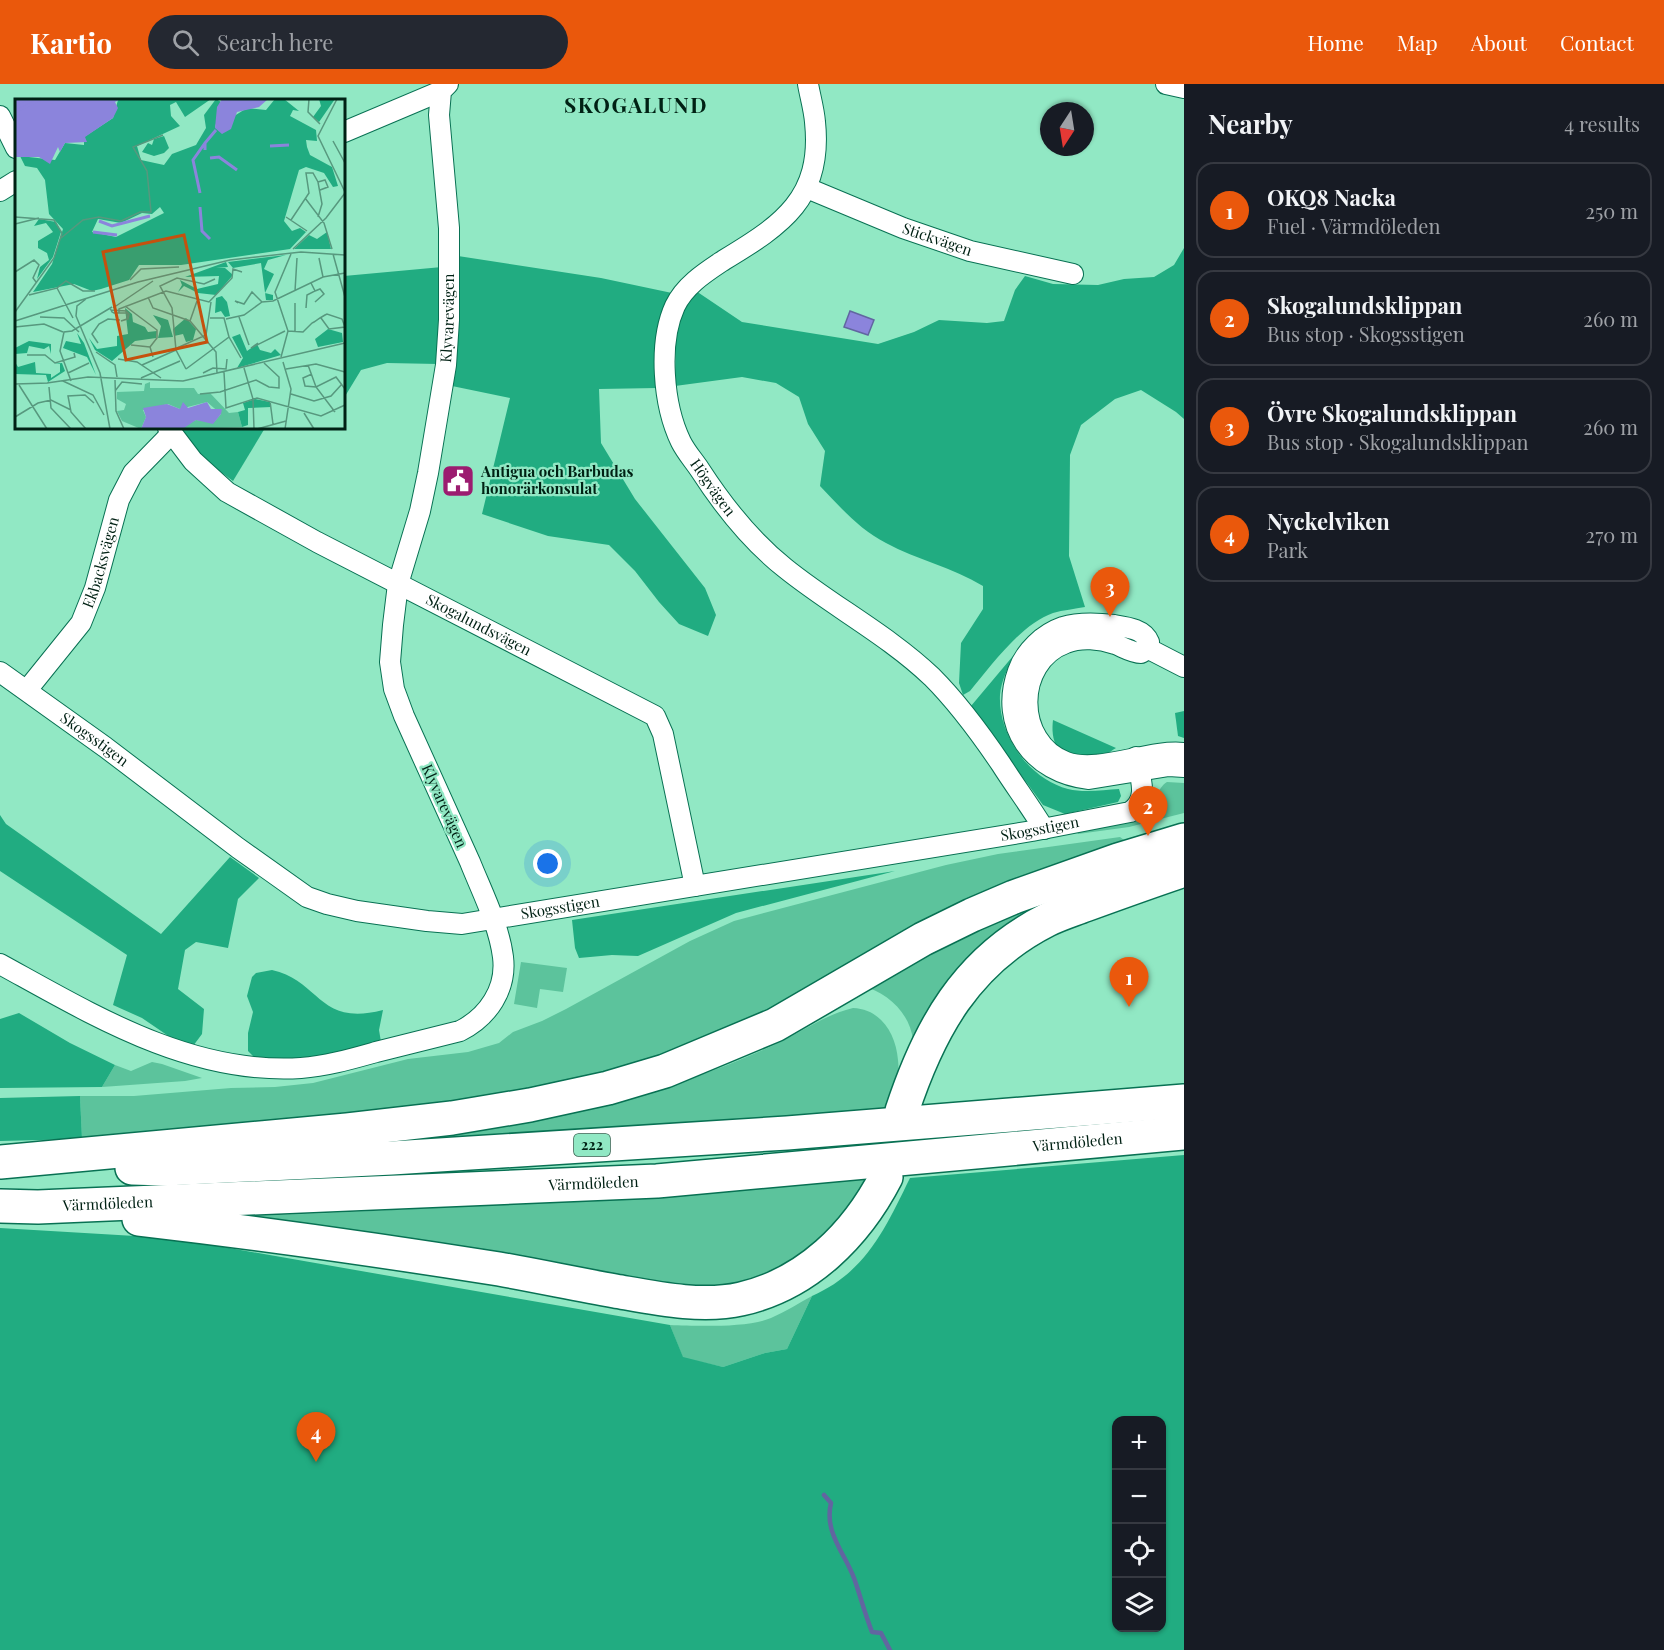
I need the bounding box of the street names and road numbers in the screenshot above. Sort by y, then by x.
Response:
street label: Stickvägen [900,218,975,260]
street label: Klyvarevägen [435,273,458,363]
street label: Högvägen [686,454,741,520]
street label: Ekbacksvägen [77,514,123,611]
street label: Skogalundsvägen [423,589,535,660]
street label: Skogsstigen [57,707,133,770]
street label: Klyvarevägen [418,761,472,851]
street label: Skogsstigen [999,811,1081,845]
street label: Skogsstigen [519,891,601,923]
street label: Värmdöleden [1031,1128,1123,1156]
road number: 222 [574,1134,610,1156]
street label: Värmdöleden [547,1171,639,1195]
street label: Värmdöleden [61,1191,153,1215]

